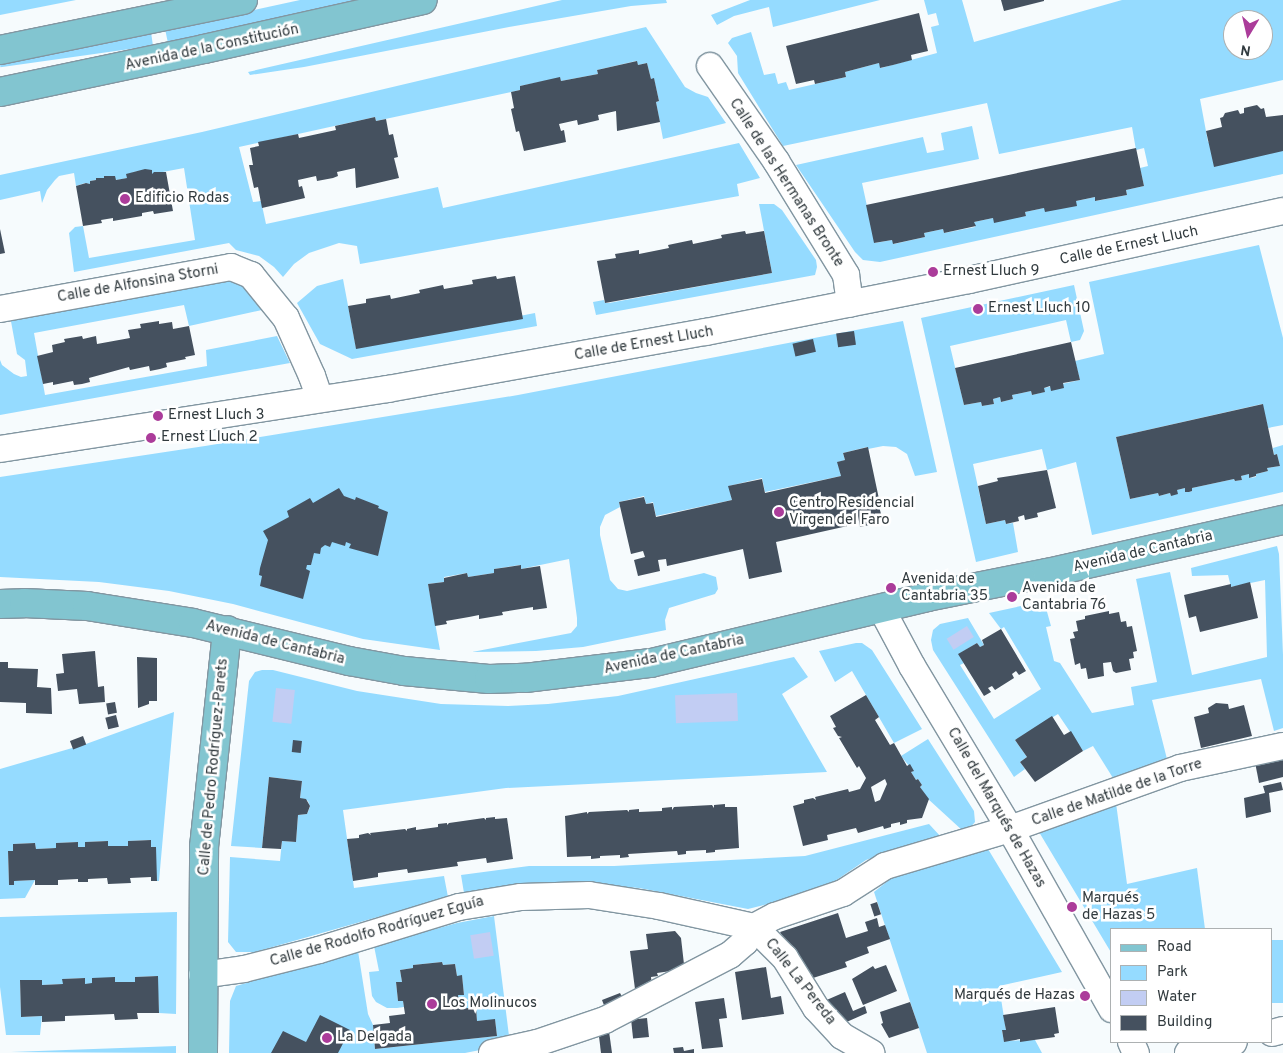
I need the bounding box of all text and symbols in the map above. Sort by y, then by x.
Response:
north arrow [1223,10,1273,60]
street label: Avenida de la Constitución [124,21,300,75]
text: N [1239,40,1252,59]
street label: Calle de las Hermanas Bronte [725,95,847,271]
place label: Edificio Rodas [135,190,229,208]
marker: Edificio Rodas [119,193,131,205]
street label: Calle de Ernest Lluch [1058,223,1200,269]
street label: Calle de Alfonsina Storni [56,261,220,307]
place label: Ernest Lluch 9 [943,263,1039,281]
marker: Ernest Lluch 9 [927,266,939,278]
place label: Ernest Lluch 10 [988,300,1091,318]
marker: Ernest Lluch 10 [972,303,984,315]
street label: Calle de Ernest Lluch [573,323,715,365]
place label: Ernest Lluch 3 [168,407,265,425]
marker: Ernest Lluch 3 [152,410,164,422]
place label: Ernest Lluch 2 [161,429,258,447]
marker: Ernest Lluch 2 [145,432,157,444]
place label: Centro Residencial Virgen del Faro [789,494,914,529]
marker: Centro Residencial Virgen del Faro [773,506,785,518]
street label: Avenida de Cantabria [1071,527,1215,577]
place label: Avenida de Cantabria 35 [901,570,988,605]
place label: Avenida de Cantabria 76 [1022,579,1107,614]
marker: Avenida de Cantabria 35 [885,582,897,594]
marker: Avenida de Cantabria 76 [1006,591,1018,603]
street label: Avenida de Cantabria [204,617,346,669]
street label: Avenida de Cantabria [602,631,746,679]
street label: Calle de Pedro Rodríguez-Parets [196,658,232,876]
street label: Calle del Marqués de Hazas [943,725,1049,891]
street label: Calle de Matilde de la Torre [1029,755,1205,831]
place label: Marqués de Hazas 5 [1082,889,1155,924]
street label: Calle de Rodolfo Rodríguez Eguía [268,893,486,971]
marker: Marqués de Hazas 5 [1066,901,1078,913]
legend [1110,928,1273,1043]
street label: Calle La Pereda [761,935,839,1029]
text: Road [1157,938,1192,957]
text: Park [1157,963,1188,982]
place label: Marqués de Hazas [954,987,1075,1005]
text: Water [1157,988,1196,1007]
marker: Marqués de Hazas [1079,990,1091,1002]
place label: Los Molinucos [442,995,537,1013]
marker: Los Molinucos [426,998,438,1010]
text: Building [1157,1013,1212,1032]
place label: La Delgada [337,1029,412,1047]
marker: La Delgada [321,1032,333,1044]

